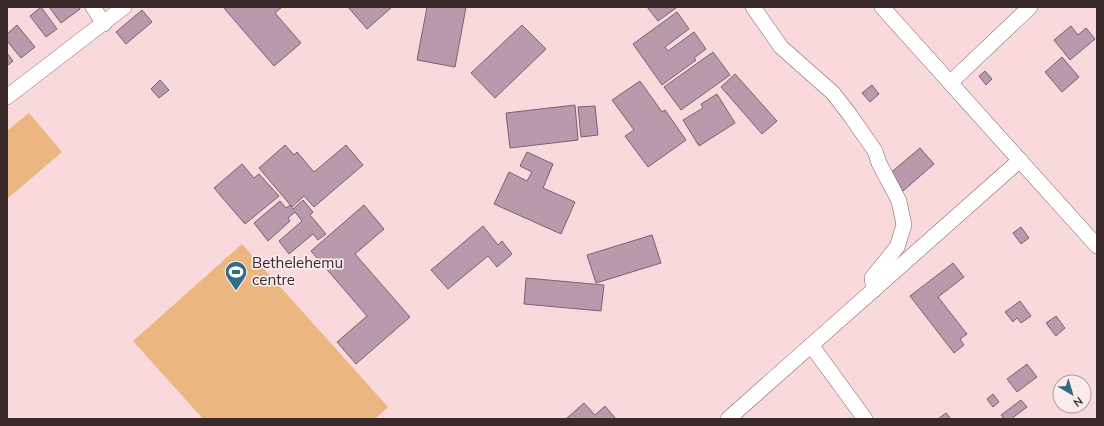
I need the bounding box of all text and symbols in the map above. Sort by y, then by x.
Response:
place label: Bethelehemu centre [252,253,343,289]
sports icon: Bethelehemu centre [223,259,249,292]
north arrow [1052,374,1092,414]
text: N [1071,394,1086,410]

